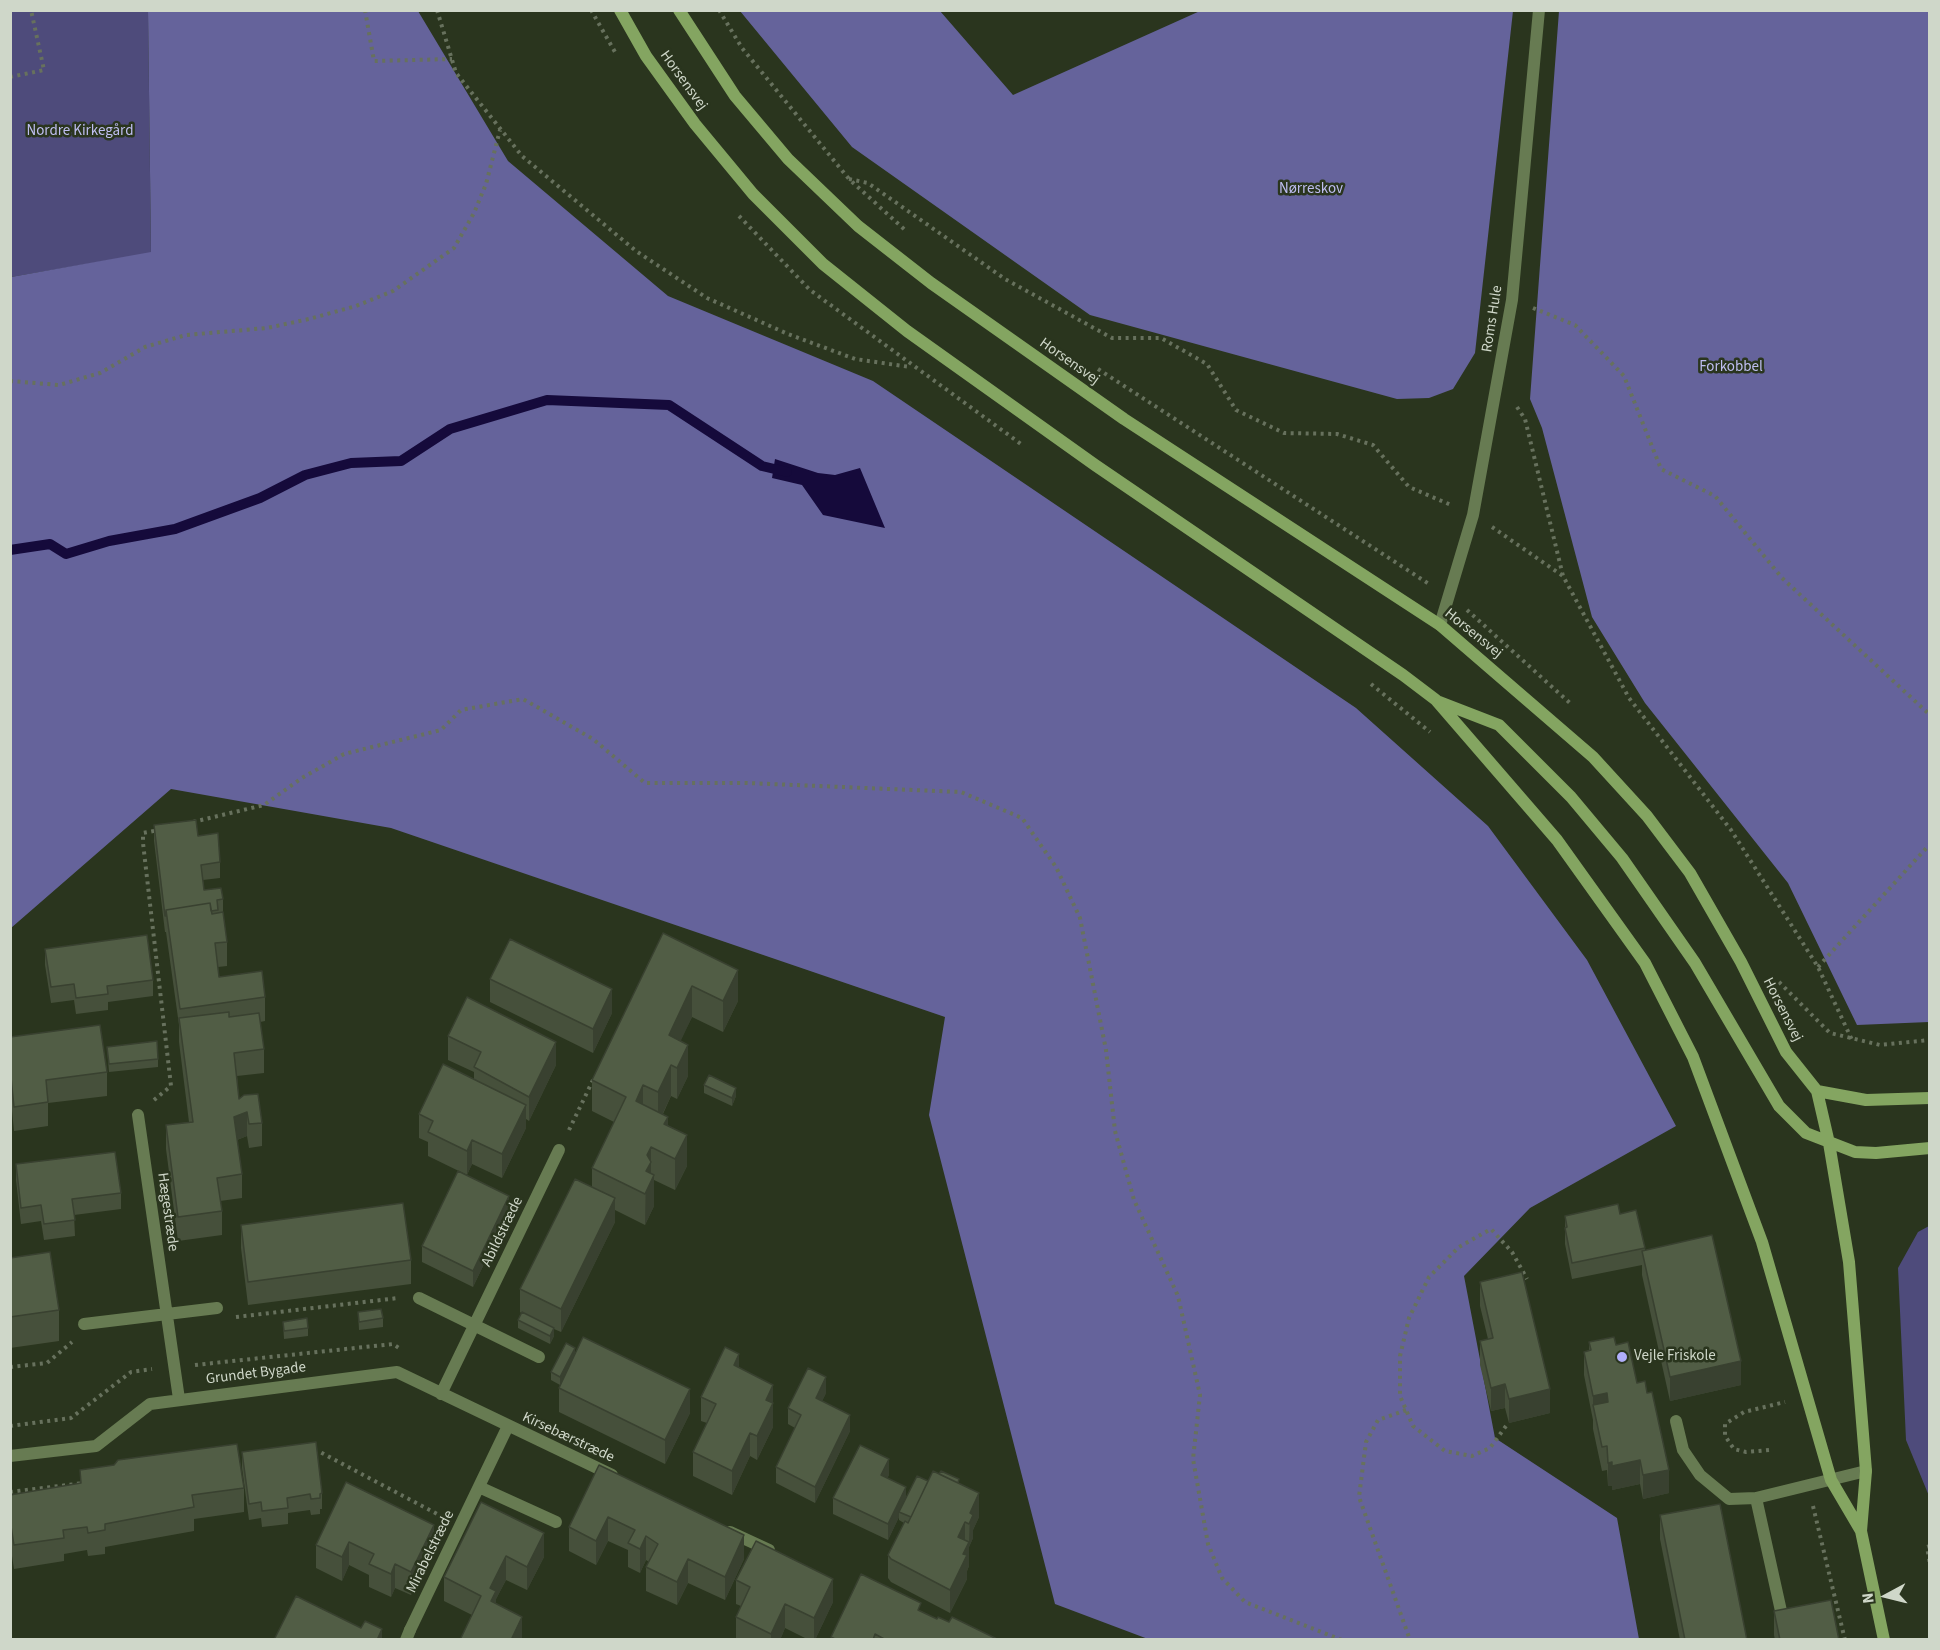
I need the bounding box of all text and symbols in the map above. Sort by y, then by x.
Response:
street label: Horsensvej [655,48,711,114]
park label: Nordre Kirkegård [27,123,133,141]
park label: Nørreskov [1279,181,1343,199]
street label: Roms Hule [1479,284,1507,354]
street label: Horsensvej [1035,335,1103,389]
park label: Forkobbel [1699,359,1763,377]
street label: Horsensvej [1440,605,1506,663]
street label: Horsensvej [1758,975,1806,1045]
street label: Hægestræde [153,1171,181,1253]
street label: Abildstræde [478,1194,528,1270]
place label: Vejle Friskole [1634,1348,1716,1366]
marker: Vejle Friskole [1615,1350,1629,1364]
street label: Grundet Bygade [205,1359,307,1389]
street label: Kirsebærstræde [519,1409,617,1467]
street label: Mirabelstræde [403,1508,459,1596]
north arrow [1856,1566,1916,1626]
text: N [1857,1592,1880,1605]

